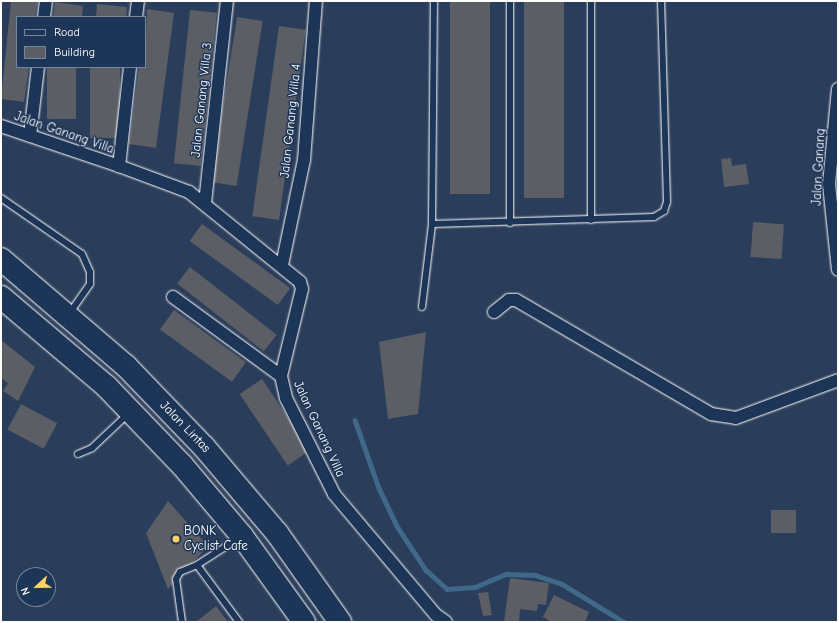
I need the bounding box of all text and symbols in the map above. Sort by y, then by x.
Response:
legend [16,16,146,68]
text: Road [54,25,80,39]
street label: Jalan Ganang Villa 3 [188,42,216,158]
text: Building [54,45,95,59]
street label: Jalan Ganang Villa 4 [277,63,305,179]
street label: Jalan Ganang Villa [12,109,116,157]
street label: Jalan Ganang [809,128,829,206]
street label: Jalan Ganang Villa [290,378,348,480]
street label: Jalan Lintas [157,398,213,456]
place label: BONK Cyclist Cafe [184,524,248,555]
marker: BONK Cyclist Cafe [171,534,181,544]
north arrow [16,567,56,607]
text: N [18,586,33,597]

